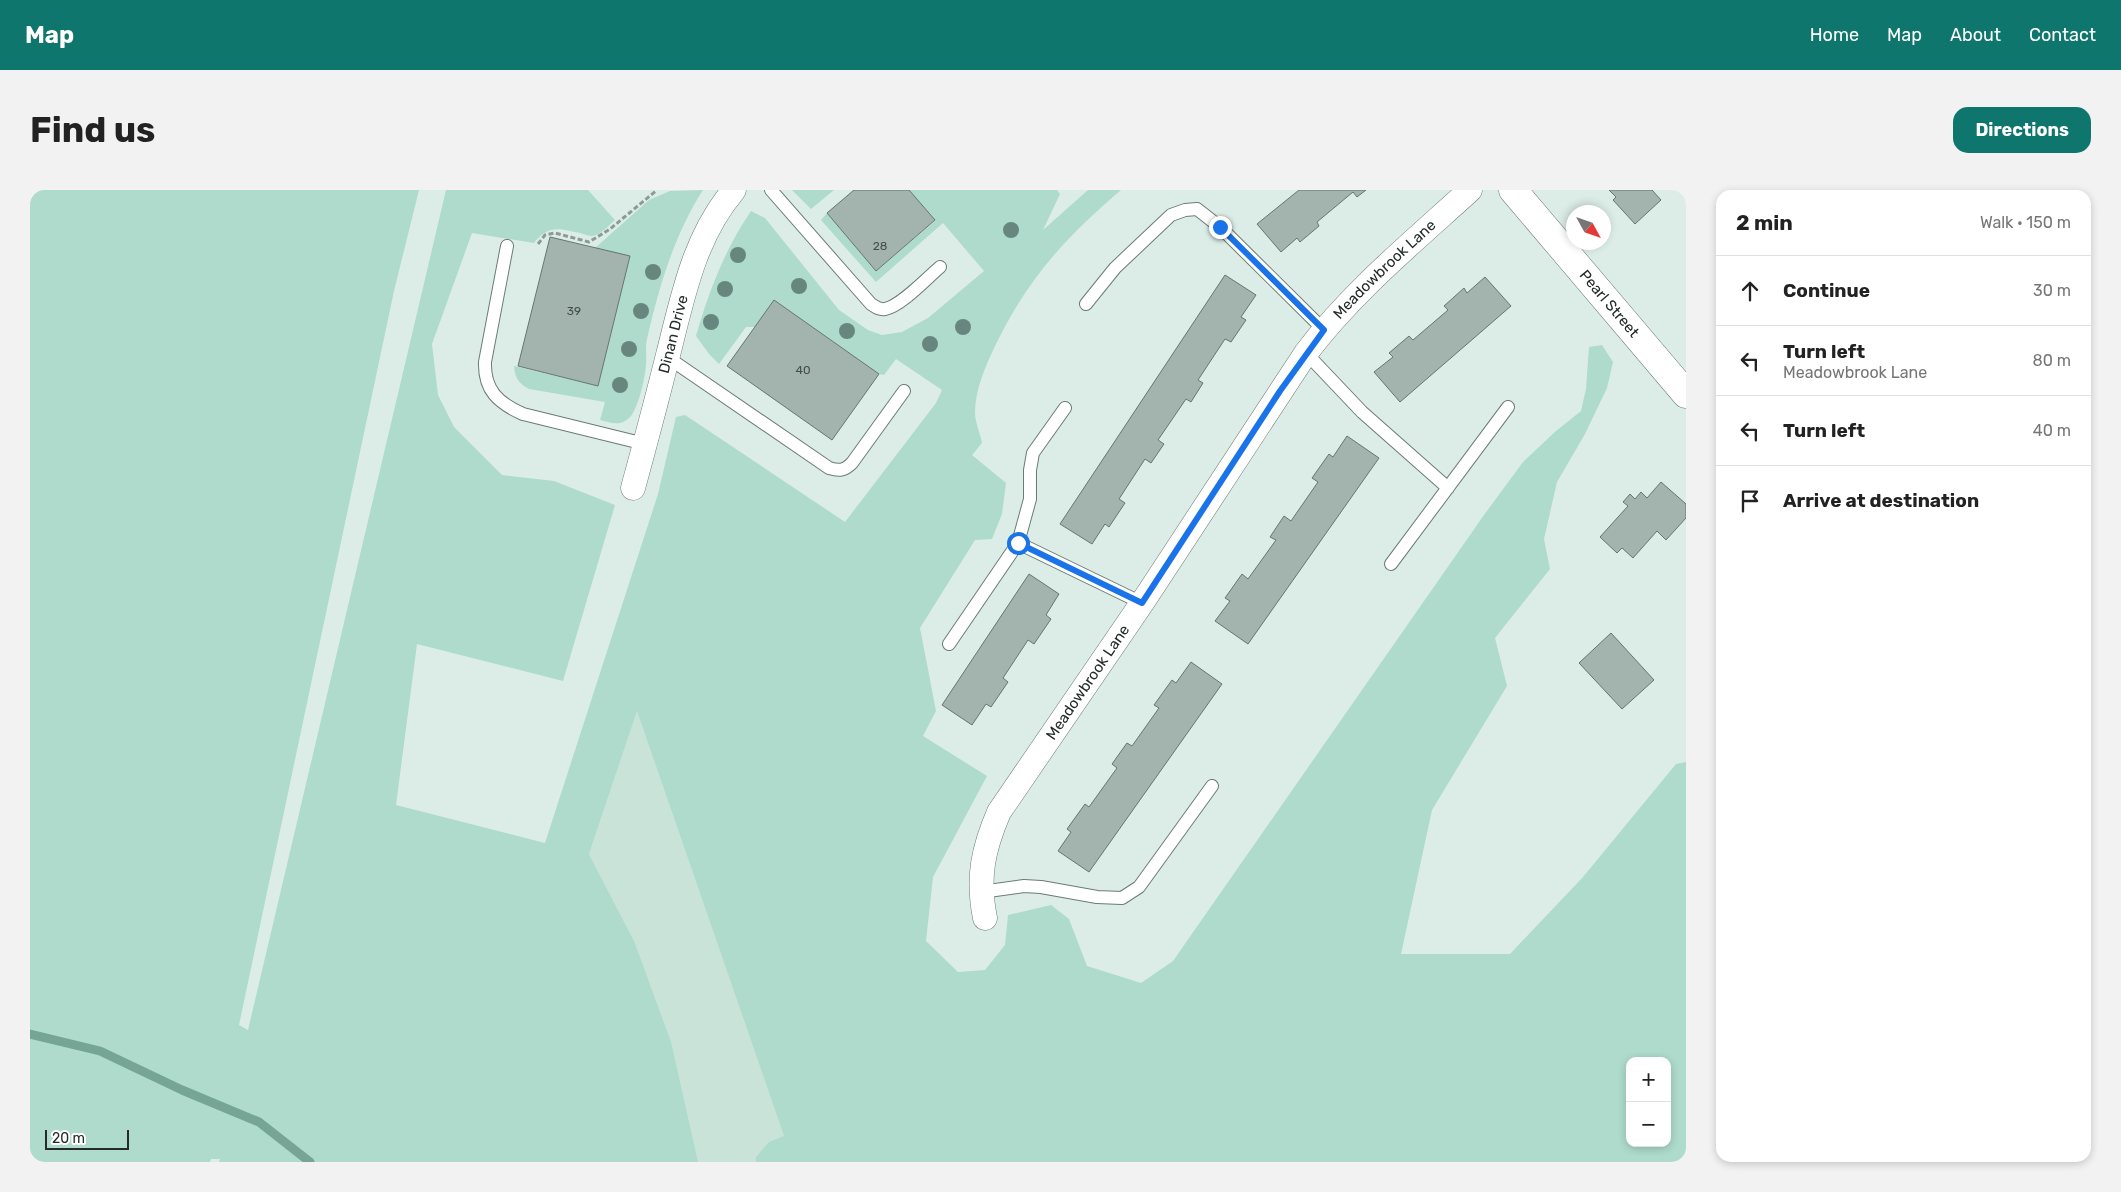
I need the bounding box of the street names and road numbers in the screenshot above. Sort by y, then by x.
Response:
street label: Meadowbrook Lane [1330,216,1440,323]
street label: Pearl Street [1576,266,1643,341]
street label: Dinan Drive [655,293,692,375]
street label: Meadowbrook Lane [1042,621,1133,743]

